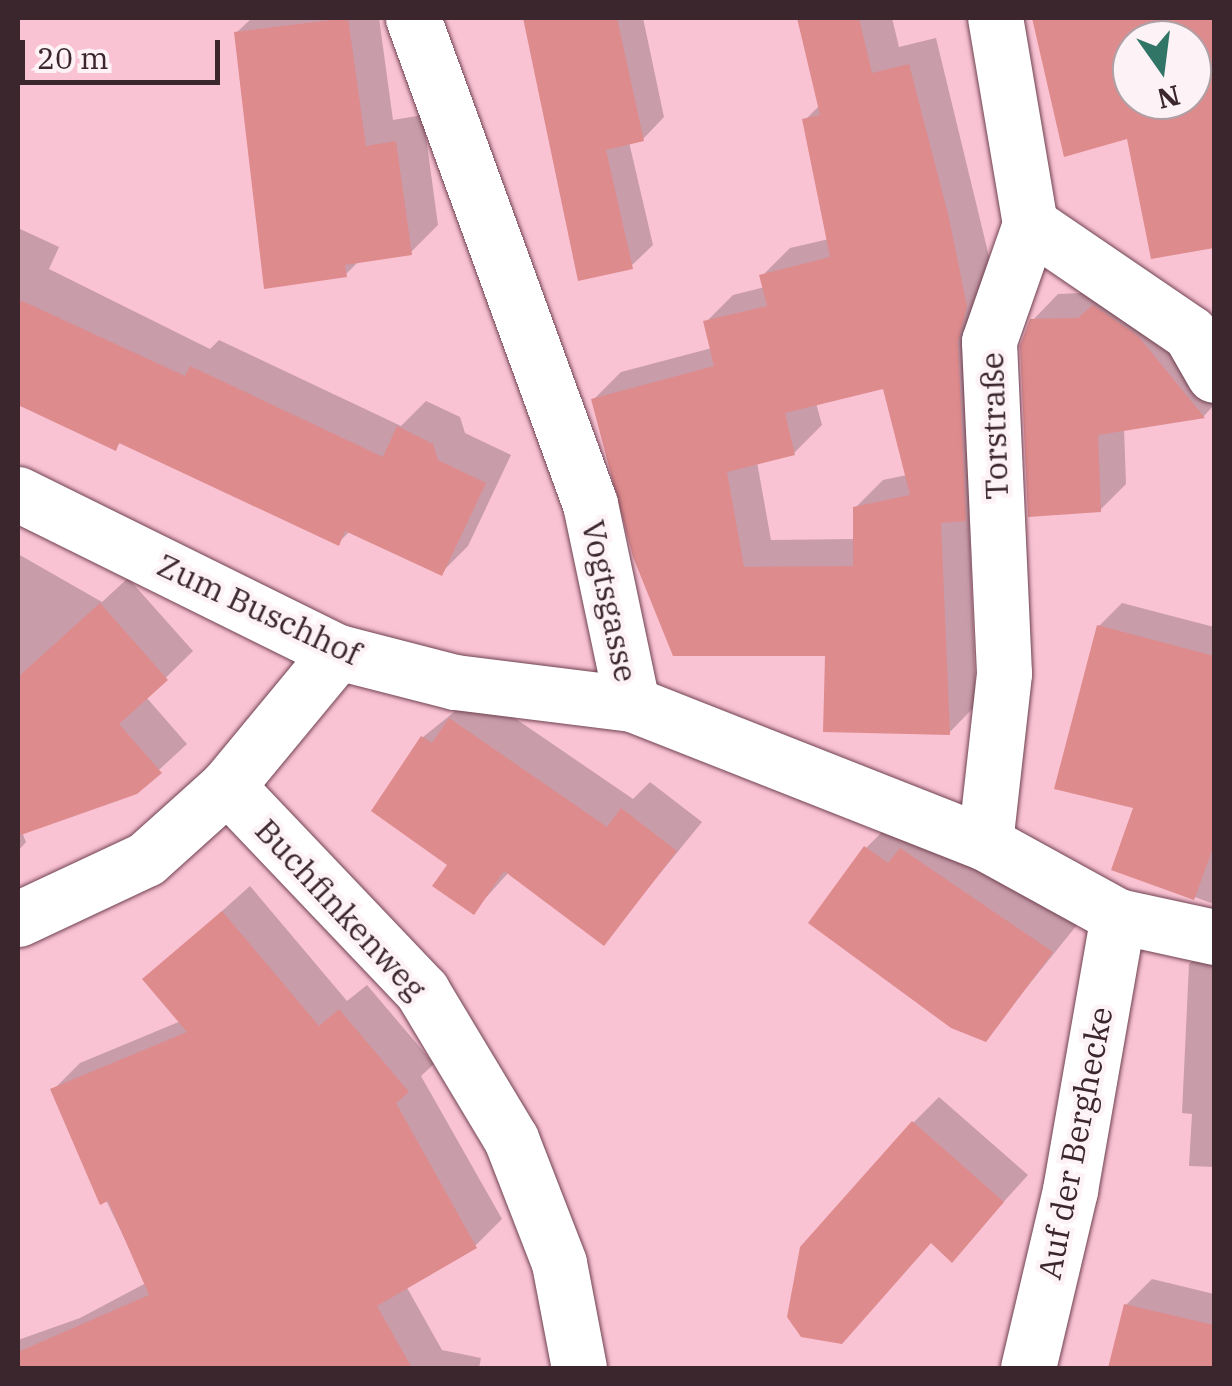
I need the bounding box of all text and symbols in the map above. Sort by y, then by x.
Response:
scale bar [25,20,225,82]
north arrow [1112,20,1212,120]
text: 20 m [37,38,109,77]
text: N [1154,77,1184,118]
street label: Torstraße [972,352,1016,500]
street label: Vogtsgasse [574,517,646,685]
street label: Zum Buschhof [151,545,367,673]
street label: Buchfinkenweg [248,811,434,1007]
street label: Auf der Berghecke [1030,1003,1120,1283]

